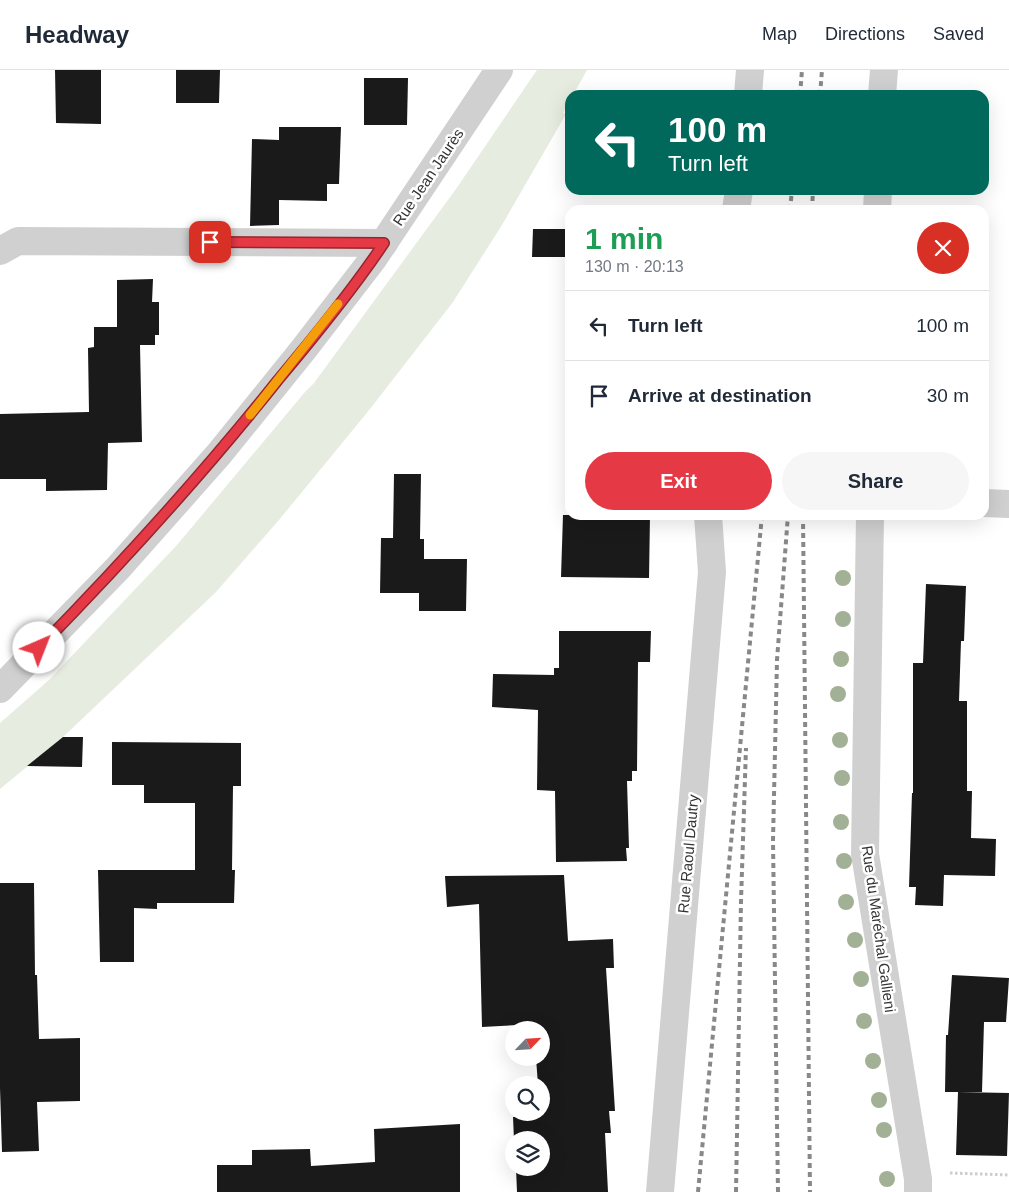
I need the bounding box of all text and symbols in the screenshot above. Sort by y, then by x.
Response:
text: Headway [25,21,129,48]
text: Map [762,24,797,44]
text: Directions [825,24,905,44]
text: Saved [933,24,984,44]
icon: left [585,110,650,175]
text: 100 m [668,110,767,149]
street label: Rue Jean Jaurès [389,125,467,229]
text: Turn left [668,151,748,176]
pin [189,221,231,263]
text: 1 min [585,222,663,255]
button: close [917,222,969,274]
icon: arrive [196,228,224,256]
text: 130 m · 20:13 [585,258,684,275]
icon: left [585,312,613,340]
text: Turn left [628,315,703,336]
text: 100 m [916,315,969,336]
icon: arrive [585,382,613,410]
text: Arrive at destination [628,385,812,406]
text: 30 m [927,385,969,406]
button: Exit [585,452,772,510]
button: Share [782,452,969,510]
position arrow [12.0,621,64.0,673]
street label: Rue Raoul Dautry [674,793,702,914]
street label: Rue du Maréchal Gallieni [859,844,899,1014]
north arrow [505,1021,550,1066]
map controls [505,1021,550,1176]
button: search [505,1076,550,1121]
button: layers [505,1131,550,1176]

